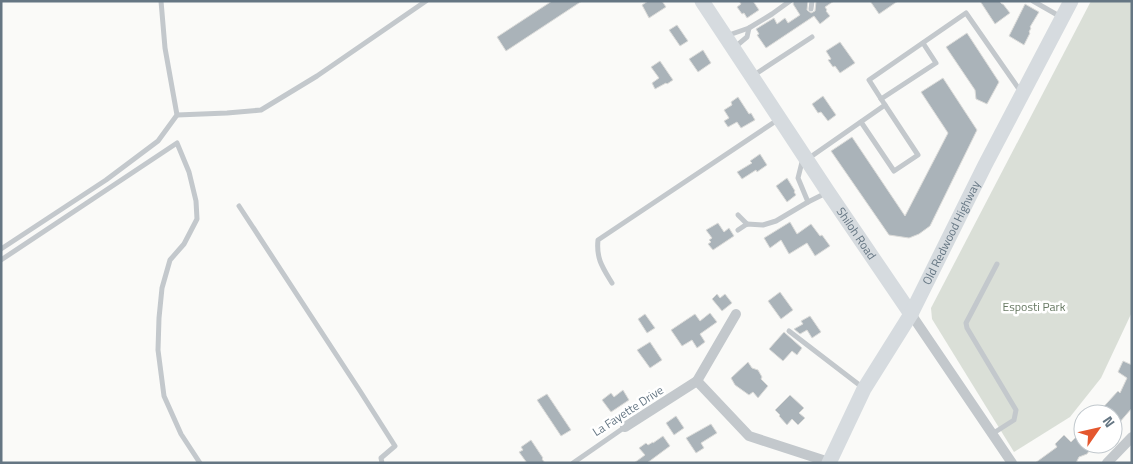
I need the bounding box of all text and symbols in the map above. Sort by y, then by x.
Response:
street label: Old Redwood Highway [917,177,985,288]
street label: Shiloh Road [832,203,881,263]
park label: Esposti Park [1003,297,1066,316]
street label: La Fayette Drive [588,380,667,441]
north arrow [1073,404,1123,454]
text: N [1098,412,1121,431]

